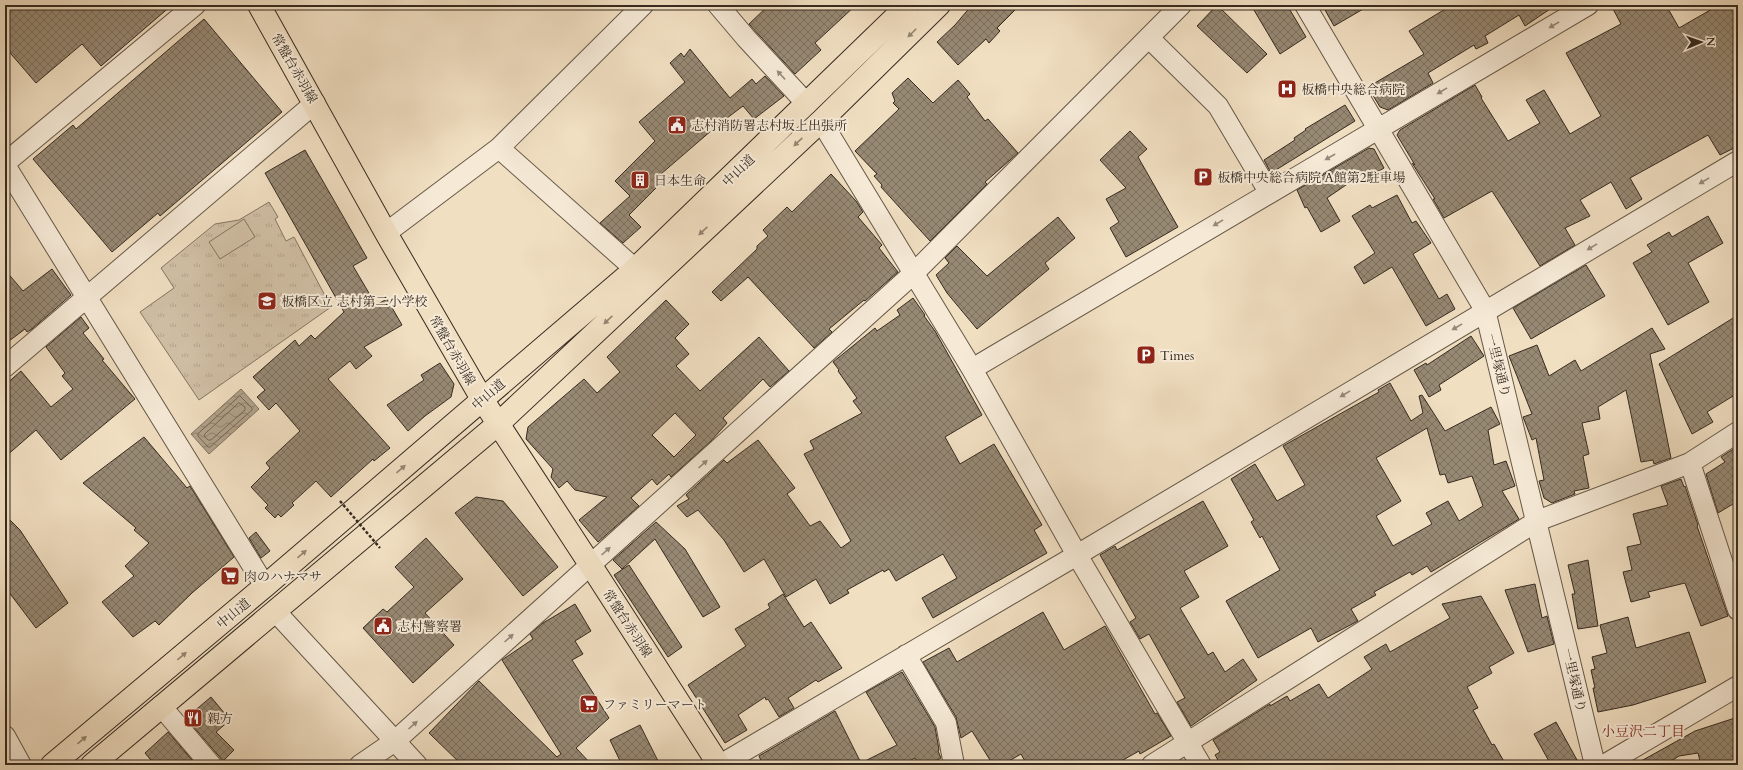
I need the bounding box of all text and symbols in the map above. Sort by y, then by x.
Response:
one-way arrow [1548,21,1560,28]
north arrow [1681,22,1721,62]
one-way arrow [907,28,917,38]
street label: 常盤台赤羽線 [267,30,321,107]
text: N [1703,37,1718,47]
one-way arrow [776,70,785,81]
hospital icon: 板橋中央総合病院 [1276,78,1298,100]
place label: 板橋中央総合病院 [1301,81,1405,99]
one-way arrow [1436,88,1448,95]
public building icon: 志村消防署志村坂上出張所 [666,114,688,136]
place label: 志村消防署志村坂上出張所 [691,117,847,135]
one-way arrow [793,137,803,147]
street label: 中山道 [718,151,759,191]
one-way arrow [1324,153,1336,160]
parking icon: 板橋中央総合病院 A館第2駐車場 [1192,166,1214,188]
building icon: 日本生命 [629,169,651,191]
place label: 板橋中央総合病院 A館第2駐車場 [1217,169,1405,187]
place label: 日本生命 [654,172,706,190]
one-way arrow [1698,177,1710,184]
one-way arrow [1212,219,1224,226]
one-way arrow [698,226,708,236]
one-way arrow [1587,243,1598,250]
school or university icon: 板橋区立 志村第二小学校 [256,290,278,312]
place label: 板橋区立 志村第二小学校 [281,293,428,311]
street label: 常盤台赤羽線 [425,312,479,389]
one-way arrow [603,315,613,325]
one-way arrow [1451,324,1463,331]
street label: 一里塚通り [1481,332,1515,399]
parking icon: Times [1135,344,1157,366]
place label: Times [1160,347,1194,365]
street label: 中山道 [468,375,509,414]
one-way arrow [1339,391,1351,398]
one-way arrow [698,459,708,468]
one-way arrow [395,465,406,474]
one-way arrow [601,546,611,555]
one-way arrow [297,550,307,559]
supermarket icon: 肉のハナマサ [219,565,241,587]
place label: 肉のハナマサ [244,568,322,586]
street label: 常盤台赤羽線 [598,586,656,661]
street label: 中山道 [213,594,254,633]
public building icon: 志村警察署 [372,615,394,637]
place label: 志村警察署 [397,618,462,636]
one-way arrow [504,633,515,642]
street label: 一里塚通り [1558,647,1590,714]
one-way arrow [176,652,187,661]
supermarket icon: ファミリーマート [578,693,600,715]
place label: ファミリーマート [603,696,707,714]
restaurant icon: 親方 [182,707,204,729]
place label: 親方 [207,710,233,728]
one-way arrow [408,720,418,729]
district label: 小豆沢二丁目 [1601,722,1685,741]
one-way arrow [77,735,88,744]

